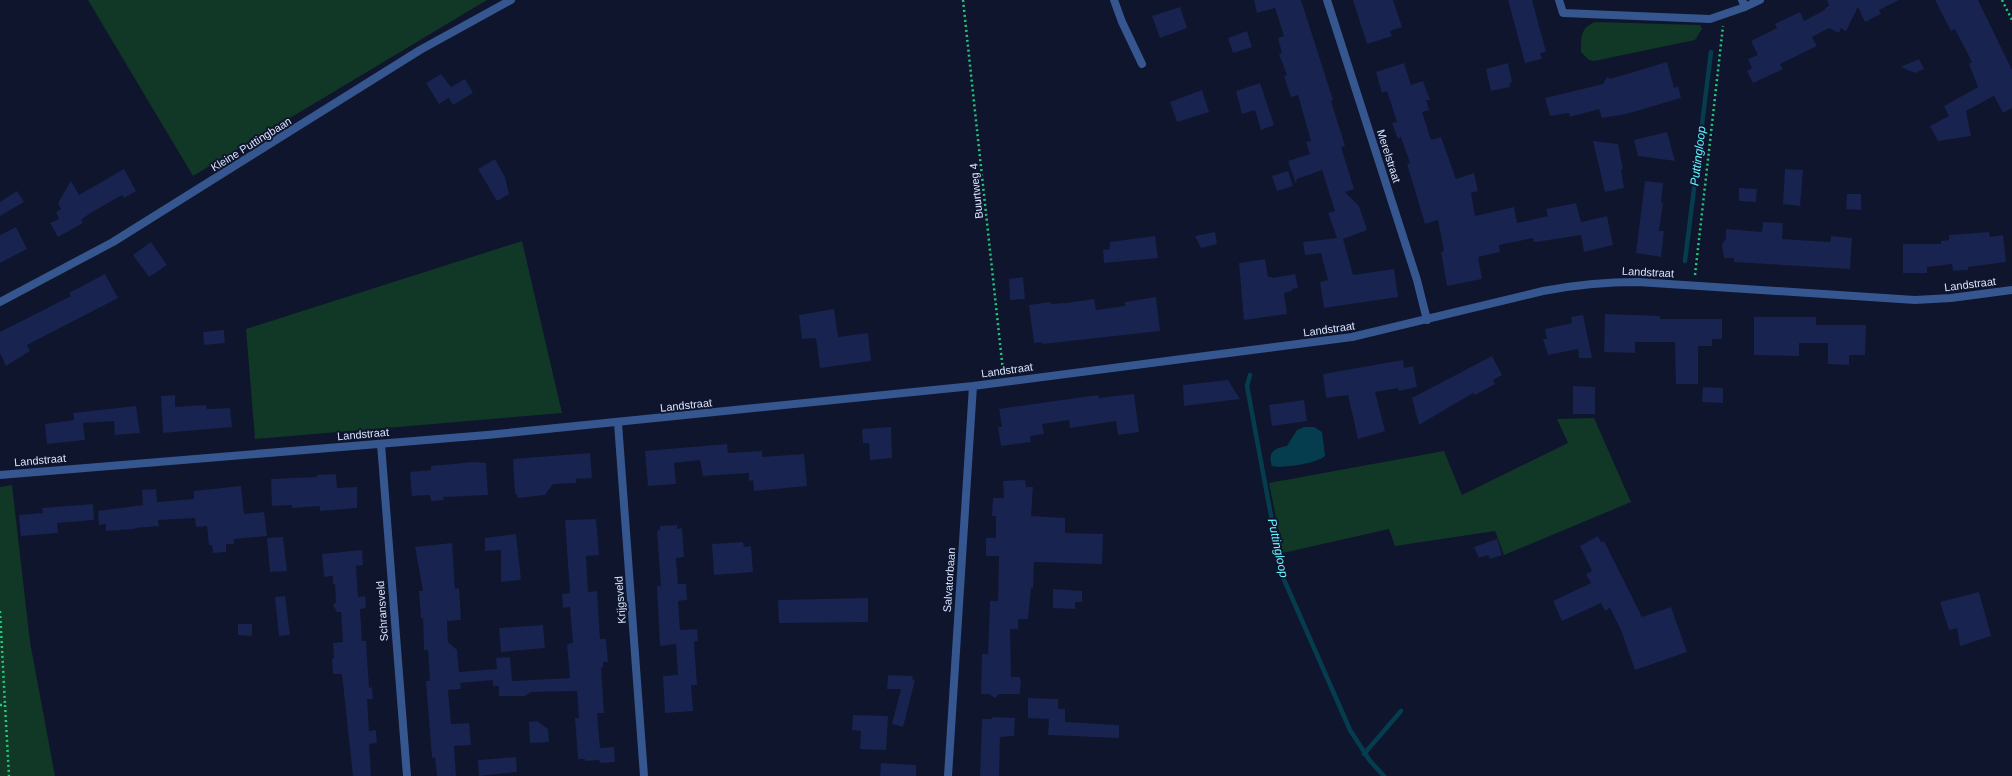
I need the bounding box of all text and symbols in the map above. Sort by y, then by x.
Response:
street label: Kleine Puttingbaan [209,114,293,174]
water label: Puttingloop [1687,125,1709,187]
street label: Merelstraat [1375,128,1403,184]
street label: Buurtweg 4 [967,163,985,219]
street label: Landstraat [1622,265,1674,279]
street label: Landstraat [1943,275,1997,293]
street label: Landstraat [1302,319,1356,339]
street label: Landstraat [980,360,1034,380]
street label: Landstraat [660,396,712,414]
street label: Landstraat [337,426,389,442]
street label: Landstraat [14,452,66,468]
water label: Puttingloop [1265,517,1291,579]
street label: Salvatorbaan [941,547,957,613]
street label: Krijgsveld [612,576,628,624]
street label: Schransveld [374,580,390,642]

